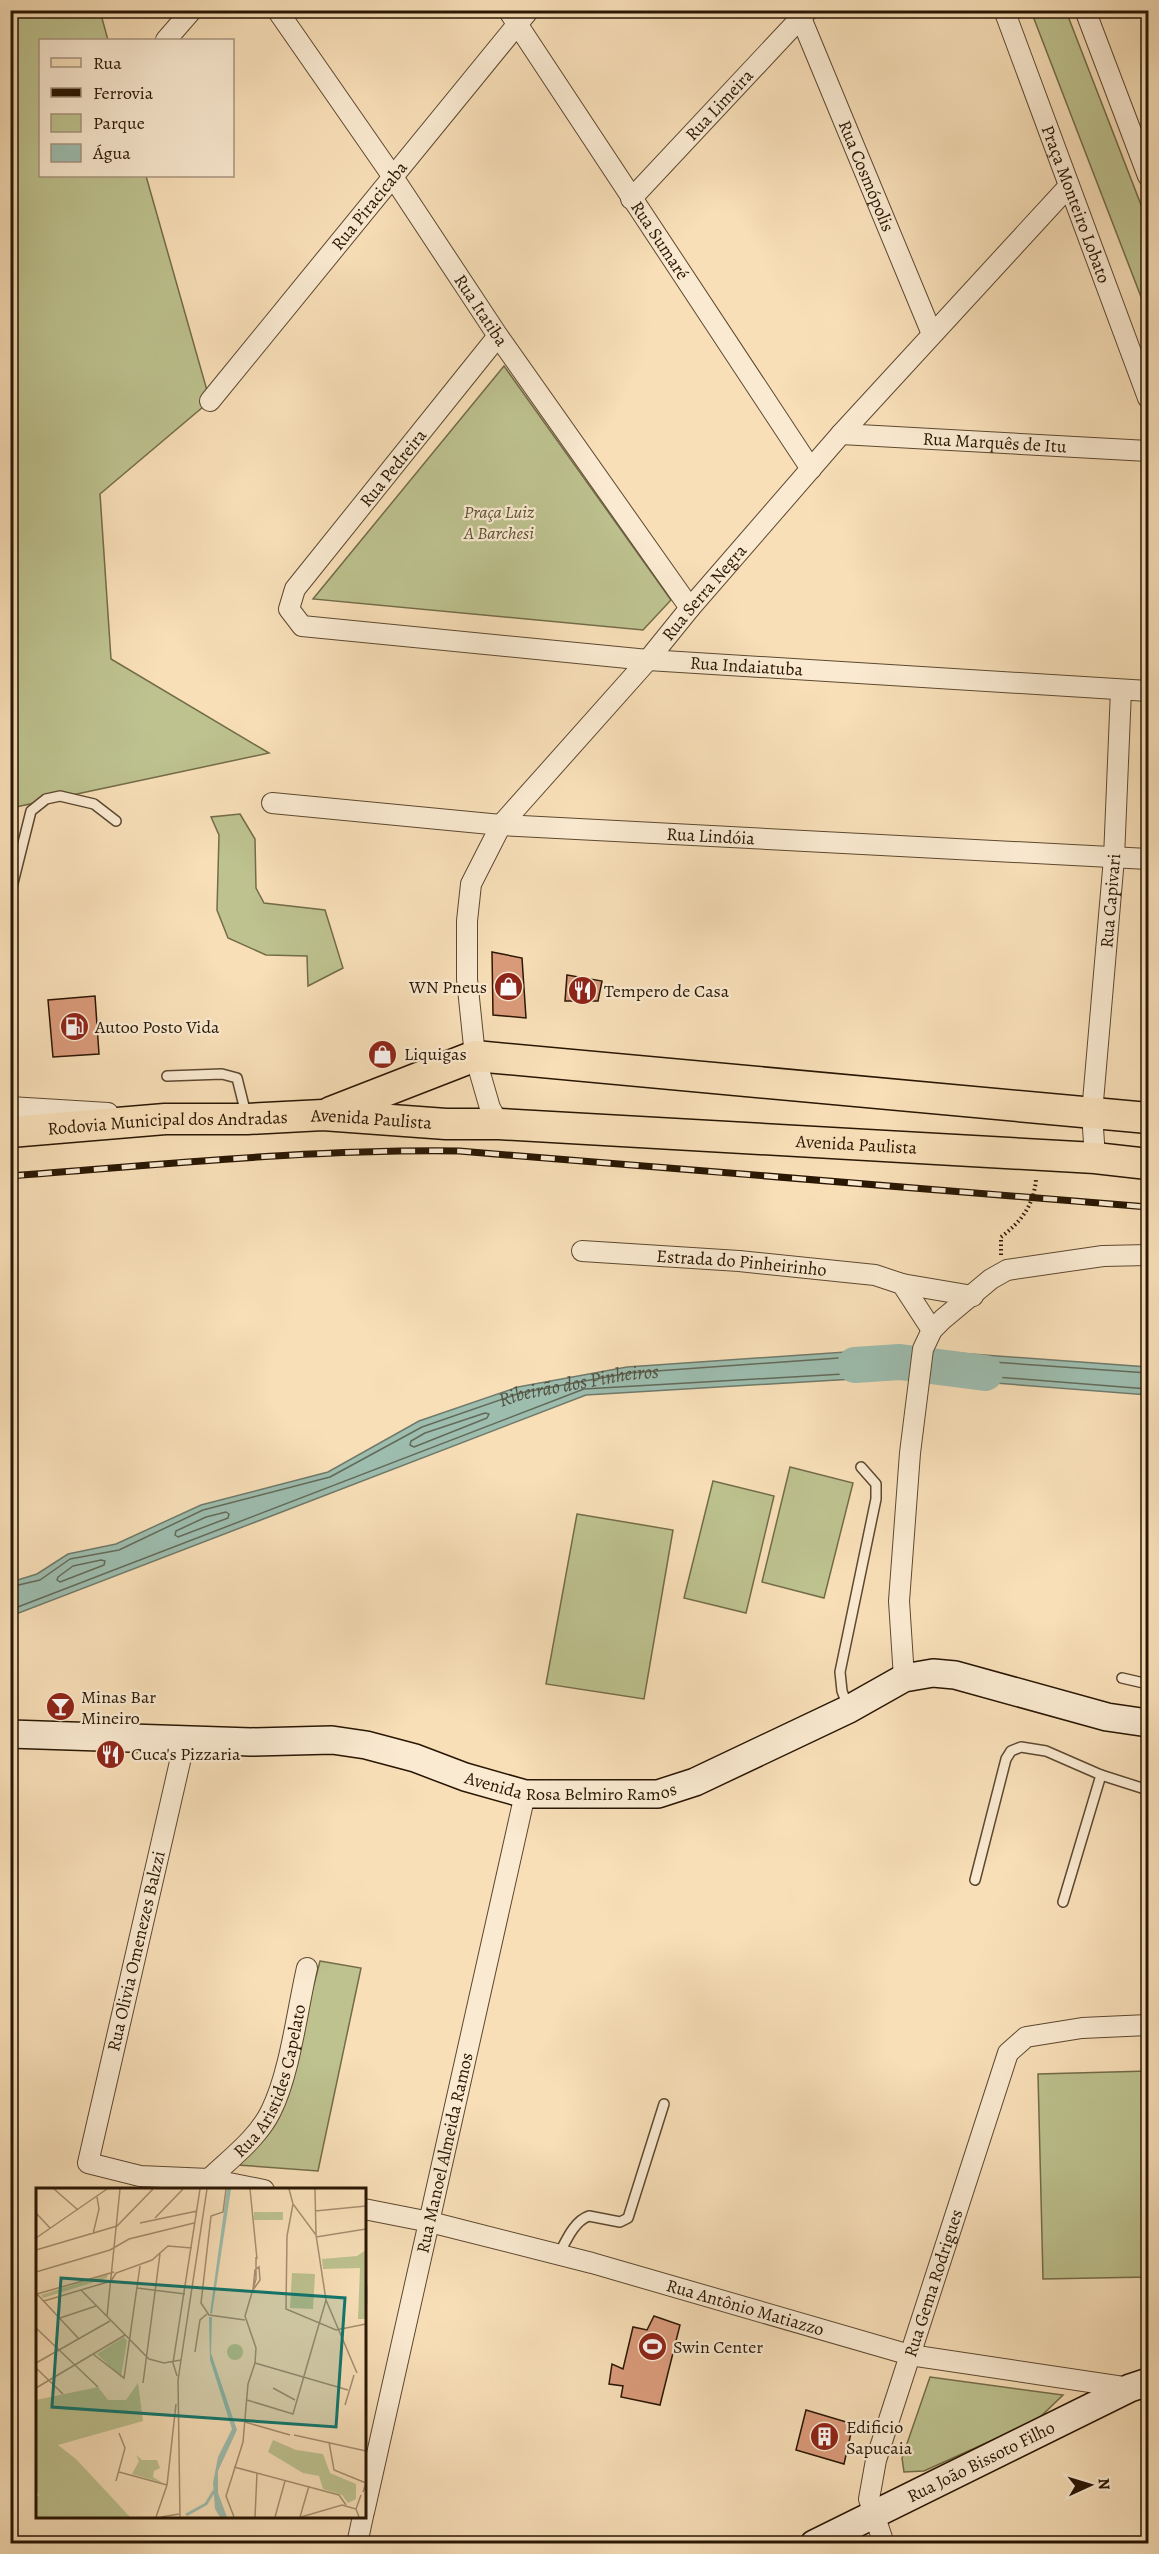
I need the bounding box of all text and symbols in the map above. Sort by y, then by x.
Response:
legend [39,39,234,177]
text: Rua [93,51,122,75]
street label: Rua Limeira [680,63,759,146]
text: Ferrovia [93,81,154,105]
text: Parque [93,111,145,135]
street label: Rua Cosmópolis [833,117,900,235]
street label: Praça Monteiro Lobato [1036,122,1116,287]
text: Água [92,141,131,165]
street label: Rua Piracicaba [326,156,413,255]
street label: Rua Sumaré [625,196,695,284]
street label: Rua Itatiba [448,270,514,352]
street label: Rua Pedreira [354,423,432,512]
street label: Rua Marquês de Itu [922,427,1067,458]
park label: Praça Luiz A Barchesi [463,500,535,545]
street label: Rua Serra Negra [656,539,752,646]
street label: Rua Indaiatuba [689,651,804,682]
street label: Rua Lindóia [666,822,756,850]
street label: Rua Capivari [1094,853,1126,949]
shop icon: WN Pneus [492,971,524,1003]
place label: WN Pneus [408,975,487,999]
restaurant icon: Tempero de Casa [567,975,599,1007]
place label: Tempero de Casa [604,979,730,1003]
fuel station icon: Autoo Posto Vida [58,1011,90,1043]
place label: Autoo Posto Vida [94,1015,220,1039]
shop icon: Liquigas [367,1038,399,1070]
place label: Liquigas [404,1042,467,1066]
street label: Avenida Paulista [309,1103,433,1135]
street label: Rodovia Municipal dos Andradas [47,1105,288,1141]
street label: Avenida Paulista [794,1129,918,1160]
street label: Estrada do Pinheirinho [656,1244,828,1282]
water label: Ribeirão dos Pinheiros [495,1358,660,1414]
place label: Minas Bar Mineiro [81,1685,156,1730]
bar icon: Minas Bar Mineiro [44,1691,76,1723]
restaurant icon: Cuca's Pizzaria [94,1738,126,1770]
place label: Cuca's Pizzaria [131,1742,241,1766]
street label: Avenida Rosa Belmiro Ramos [461,1765,680,1806]
street label: Rua Olivia Omenezes Balzzi [101,1849,171,2053]
street label: Rua Aristides Capelato [228,2002,311,2163]
street label: Rua Manoel Almeida Ramos [410,2050,479,2256]
inset map [36,2188,366,2518]
street label: Rua Gema Rodrigues [898,2206,969,2360]
street label: Rua Antônio Matiazzo [664,2273,827,2342]
sports icon: Swin Center [636,2331,668,2363]
place label: Swin Center [673,2335,763,2359]
place label: Edificio Sapucaia [846,2415,913,2460]
street label: Rua João Bissoto Filho [903,2415,1059,2508]
building icon: Edificio Sapucaia [809,2421,841,2453]
north arrow [1060,2455,1120,2515]
text: N [1093,2477,1115,2491]

